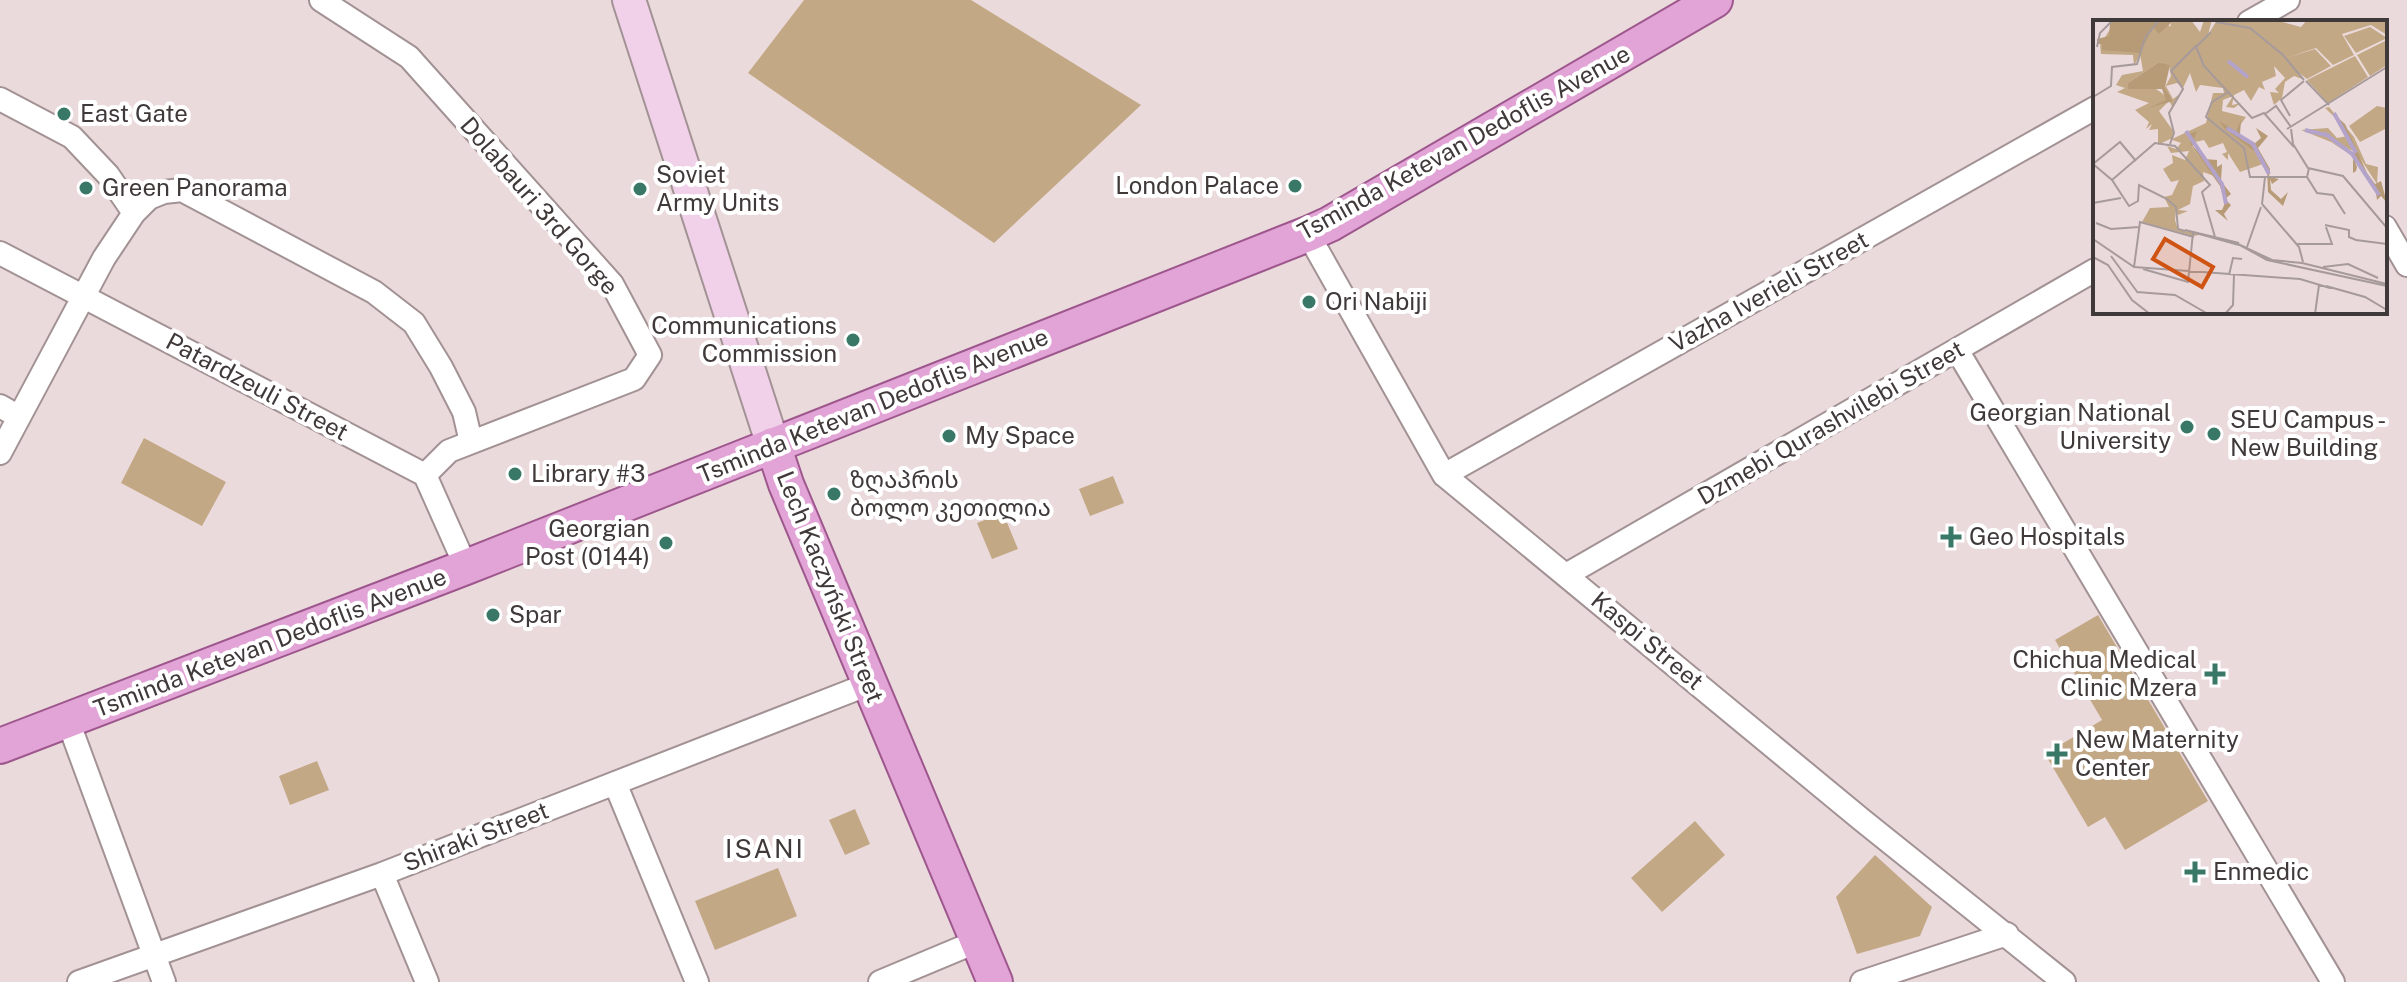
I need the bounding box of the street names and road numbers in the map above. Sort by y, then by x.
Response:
street label: Tsminda Ketevan Dedoflis Avenue [1293,39,1634,245]
street label: Dolabauri 3rd Gorge [455,111,624,300]
street label: Vazha Iverieli Street [1664,225,1873,357]
street label: Tsminda Ketevan Dedoflis Avenue [693,322,1052,488]
street label: Patardzeuli Street [162,326,353,446]
street label: Dzmebi Qurashvilebi Street [1692,334,1969,510]
street label: Lech Kaczyński Street [772,467,890,706]
street label: Tsminda Ketevan Dedoflis Avenue [89,562,450,722]
street label: Kaspi Street [1586,585,1709,695]
street label: Shiraki Street [399,795,552,877]

